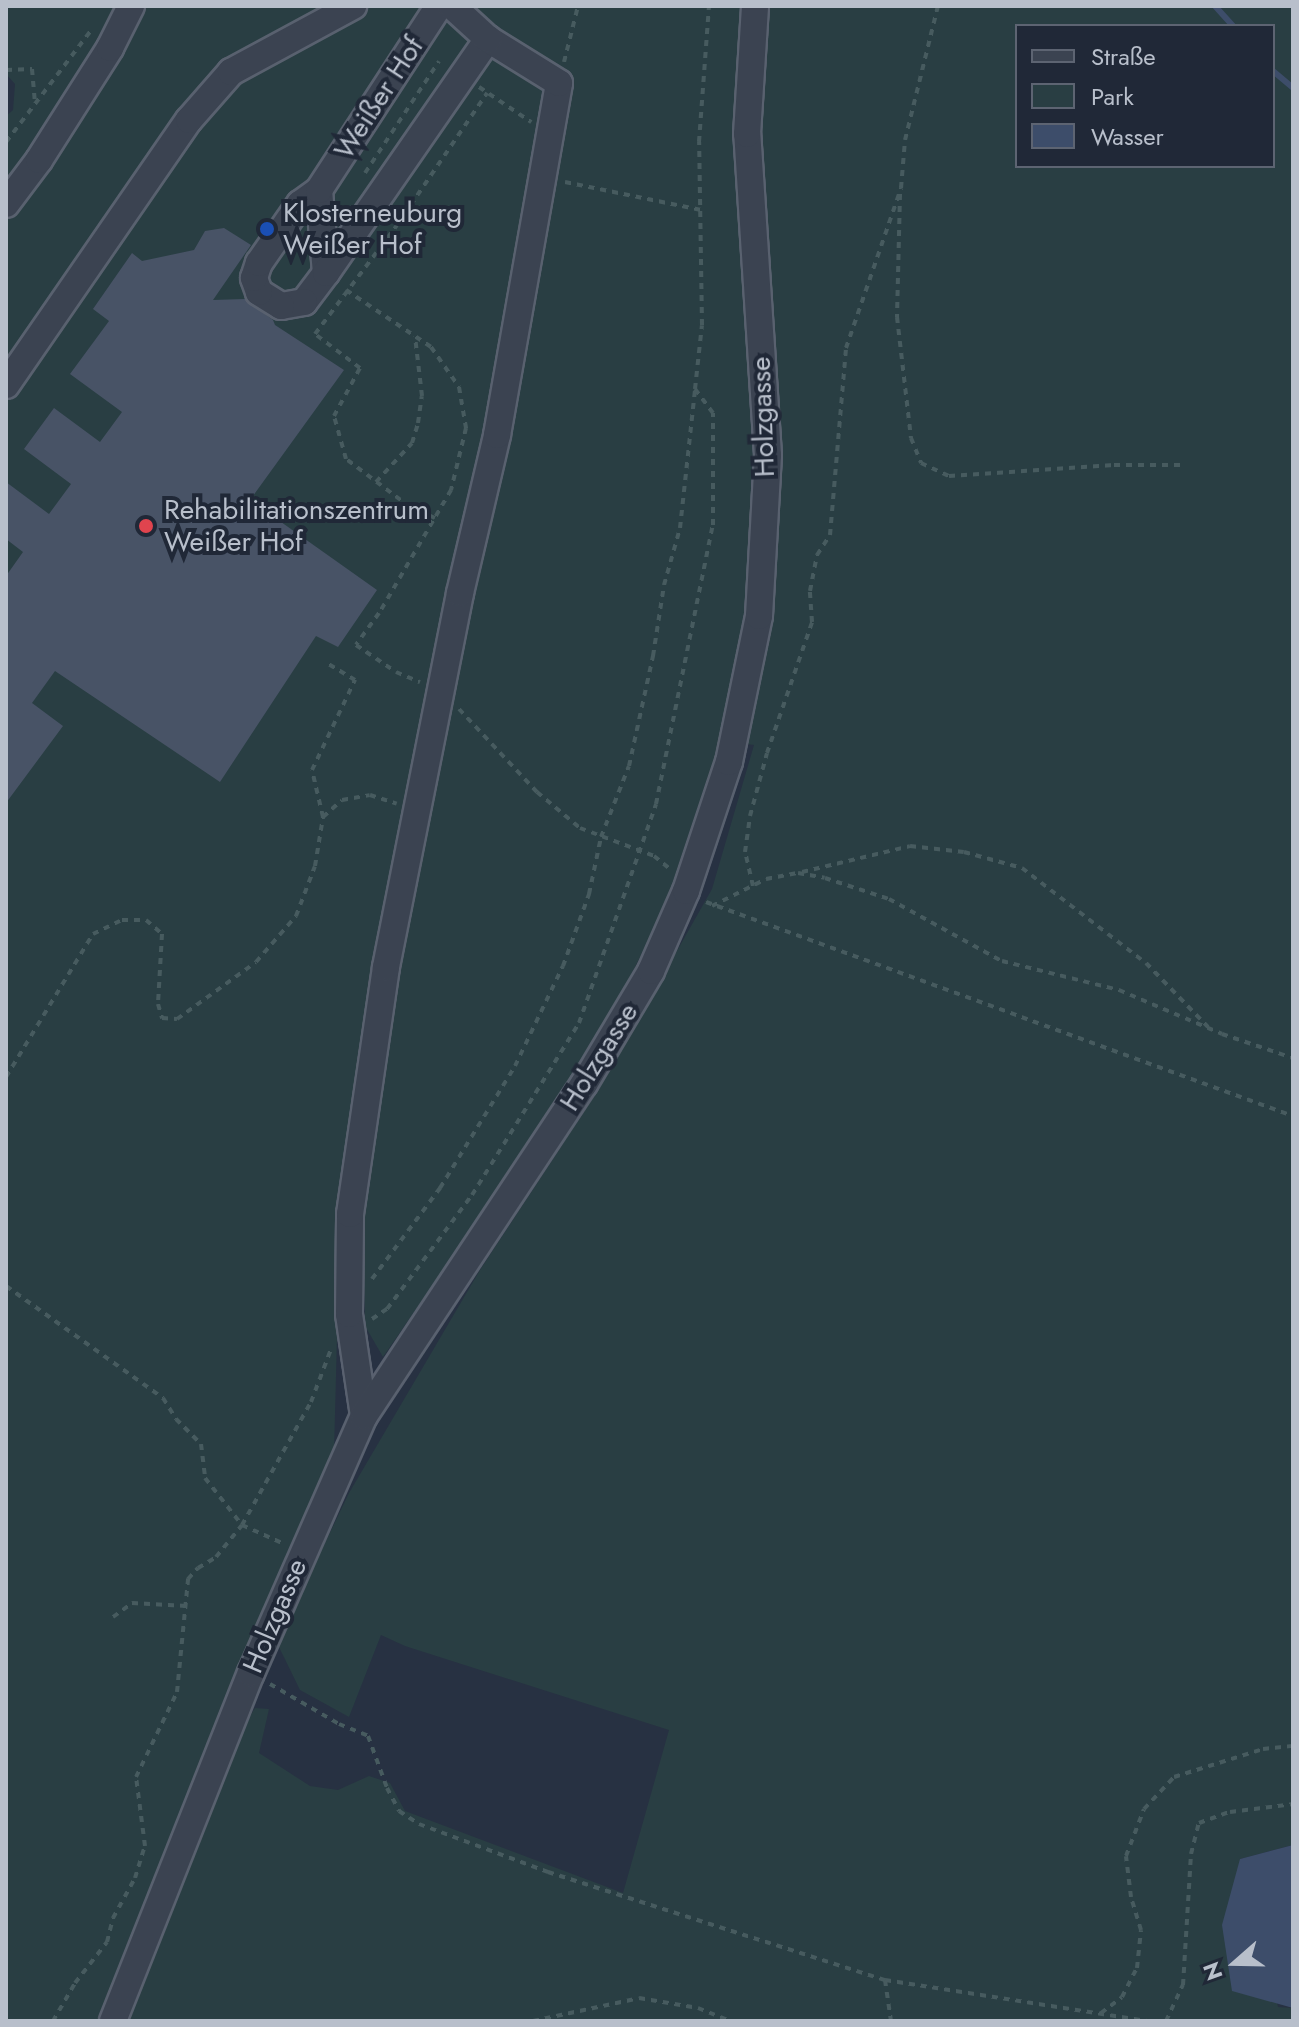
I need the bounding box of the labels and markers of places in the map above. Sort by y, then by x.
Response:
place label: Klosterneuburg Weißer Hof [283,196,462,262]
marker: Klosterneuburg Weißer Hof [258,220,276,238]
place label: Rehabilitationszentrum Weißer Hof [164,493,429,559]
marker: Rehabilitationszentrum Weißer Hof [135,515,157,537]

